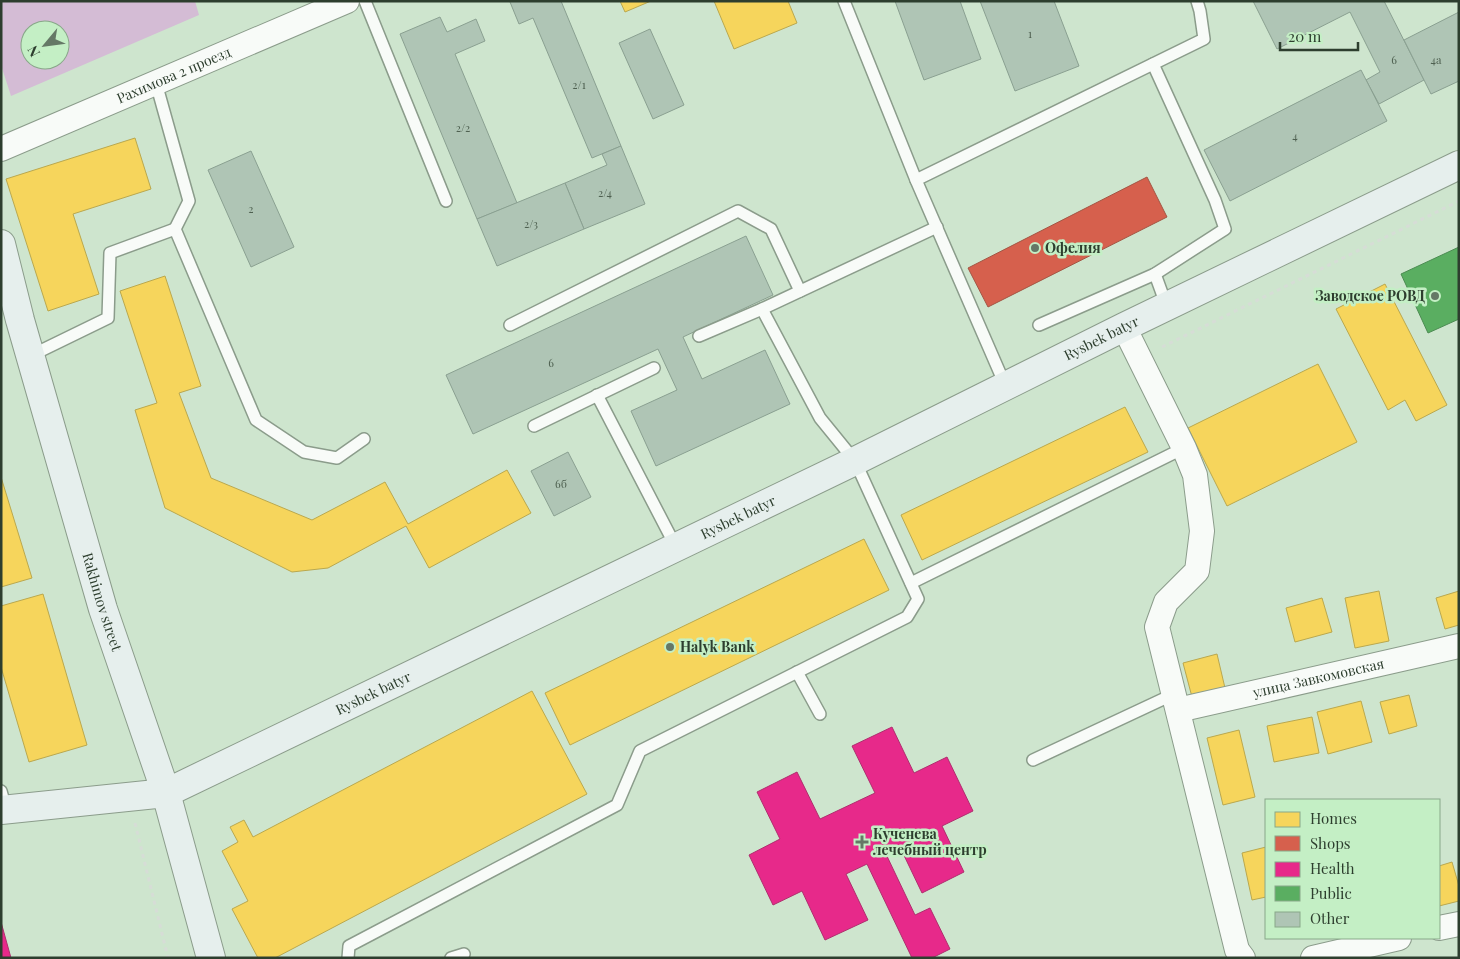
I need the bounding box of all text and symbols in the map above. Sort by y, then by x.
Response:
north arrow [20,20,70,70]
scale bar [1280,20,1358,52]
house number: 1 [1028,26,1032,41]
text: 20 m [1288,26,1322,46]
street label: Рахимова 2 проезд [114,42,234,107]
text: N [22,43,44,61]
house number: 6 [1391,52,1397,67]
house number: 4а [1431,52,1442,67]
house number: 2/1 [572,77,586,92]
house number: 2/2 [456,120,470,135]
house number: 4 [1292,128,1298,143]
house number: 2/4 [598,185,613,200]
house number: 2 [248,201,254,216]
house number: 2/3 [524,216,538,231]
place label: Офелия [1045,238,1101,257]
marker: Офелия [1029,242,1041,254]
place label: Заводское РОВД [1315,286,1425,305]
marker: Заводское РОВД [1429,290,1441,302]
street label: Rysbek batyr [1061,311,1142,364]
house number: 6 [548,355,554,370]
house number: 6б [555,476,567,491]
street label: Rysbek batyr [697,490,779,543]
street label: Rakhimov street [78,550,127,655]
place label: Halyk Bank [680,637,755,656]
marker: Halyk Bank [664,641,676,653]
street label: улица Завкомовская [1250,653,1386,702]
street label: Rysbek batyr [332,666,415,719]
legend [1265,799,1440,939]
text: Homes [1310,808,1357,828]
place label: Кученева лечебный центр [873,824,987,859]
text: Shops [1310,833,1351,853]
marker: Кученева лечебный центр [855,835,869,849]
text: Health [1310,858,1355,878]
text: Public [1310,883,1352,903]
text: Other [1310,908,1350,928]

